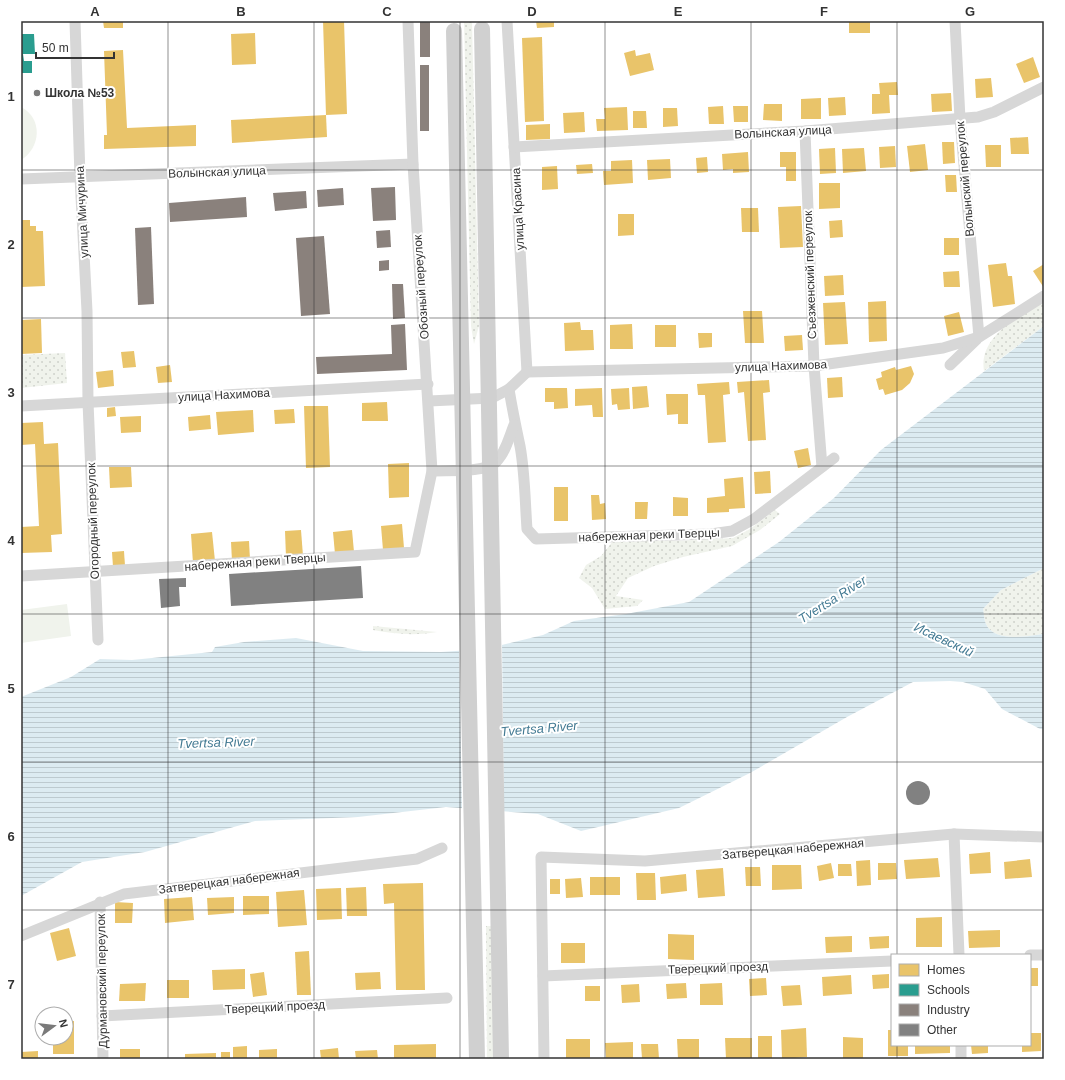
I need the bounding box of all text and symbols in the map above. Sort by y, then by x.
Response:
text: A [90,4,100,19]
text: B [236,4,246,19]
text: C [382,4,392,19]
text: D [527,4,537,19]
text: E [674,4,683,19]
text: F [820,4,828,19]
text: G [965,4,975,19]
scale bar [36,34,114,60]
text: 50 m [42,41,69,55]
place label: Школа №53 [45,86,115,100]
marker: Школа №53 [32,88,42,98]
text: 1 [7,89,15,104]
street label: Волынский переулок [953,120,977,237]
street label: Волынская улица [734,122,832,142]
street label: Волынская улица [168,163,266,181]
street label: улица Мичурина [73,165,91,258]
street label: улица Красина [509,167,527,251]
street label: Съезженский переулок [801,210,819,339]
street label: Обозный переулок [410,234,432,340]
text: 2 [7,237,15,252]
street label: улица Нахимова [735,357,828,375]
text: 3 [7,385,15,400]
street label: улица Нахимова [178,386,271,404]
street label: Огородный переулок [84,462,102,580]
street label: набережная реки Тверцы [578,526,720,544]
text: 4 [7,533,15,548]
street label: набережная реки Тверцы [184,550,326,574]
water label: Tvertsa River [796,572,870,626]
water label: Исаевский [912,619,976,660]
text: 5 [7,681,15,696]
water label: Tvertsa River [500,718,579,739]
water label: Tvertsa River [177,734,256,751]
text: 6 [7,829,15,844]
street label: Затверецкая набережная [722,836,864,862]
street label: Затверецкая набережная [158,865,300,897]
street label: Дурмановский переулок [94,913,110,1048]
legend [891,954,1031,1046]
street label: Тверецкий проезд [668,959,768,977]
text: Homes [927,963,965,977]
text: 7 [7,977,15,992]
text: Schools [927,983,970,997]
street label: Тверецкий проезд [224,997,326,1017]
text: Industry [927,1003,970,1017]
north arrow [34,1006,74,1046]
text: N [57,1018,70,1029]
text: Other [927,1023,957,1037]

